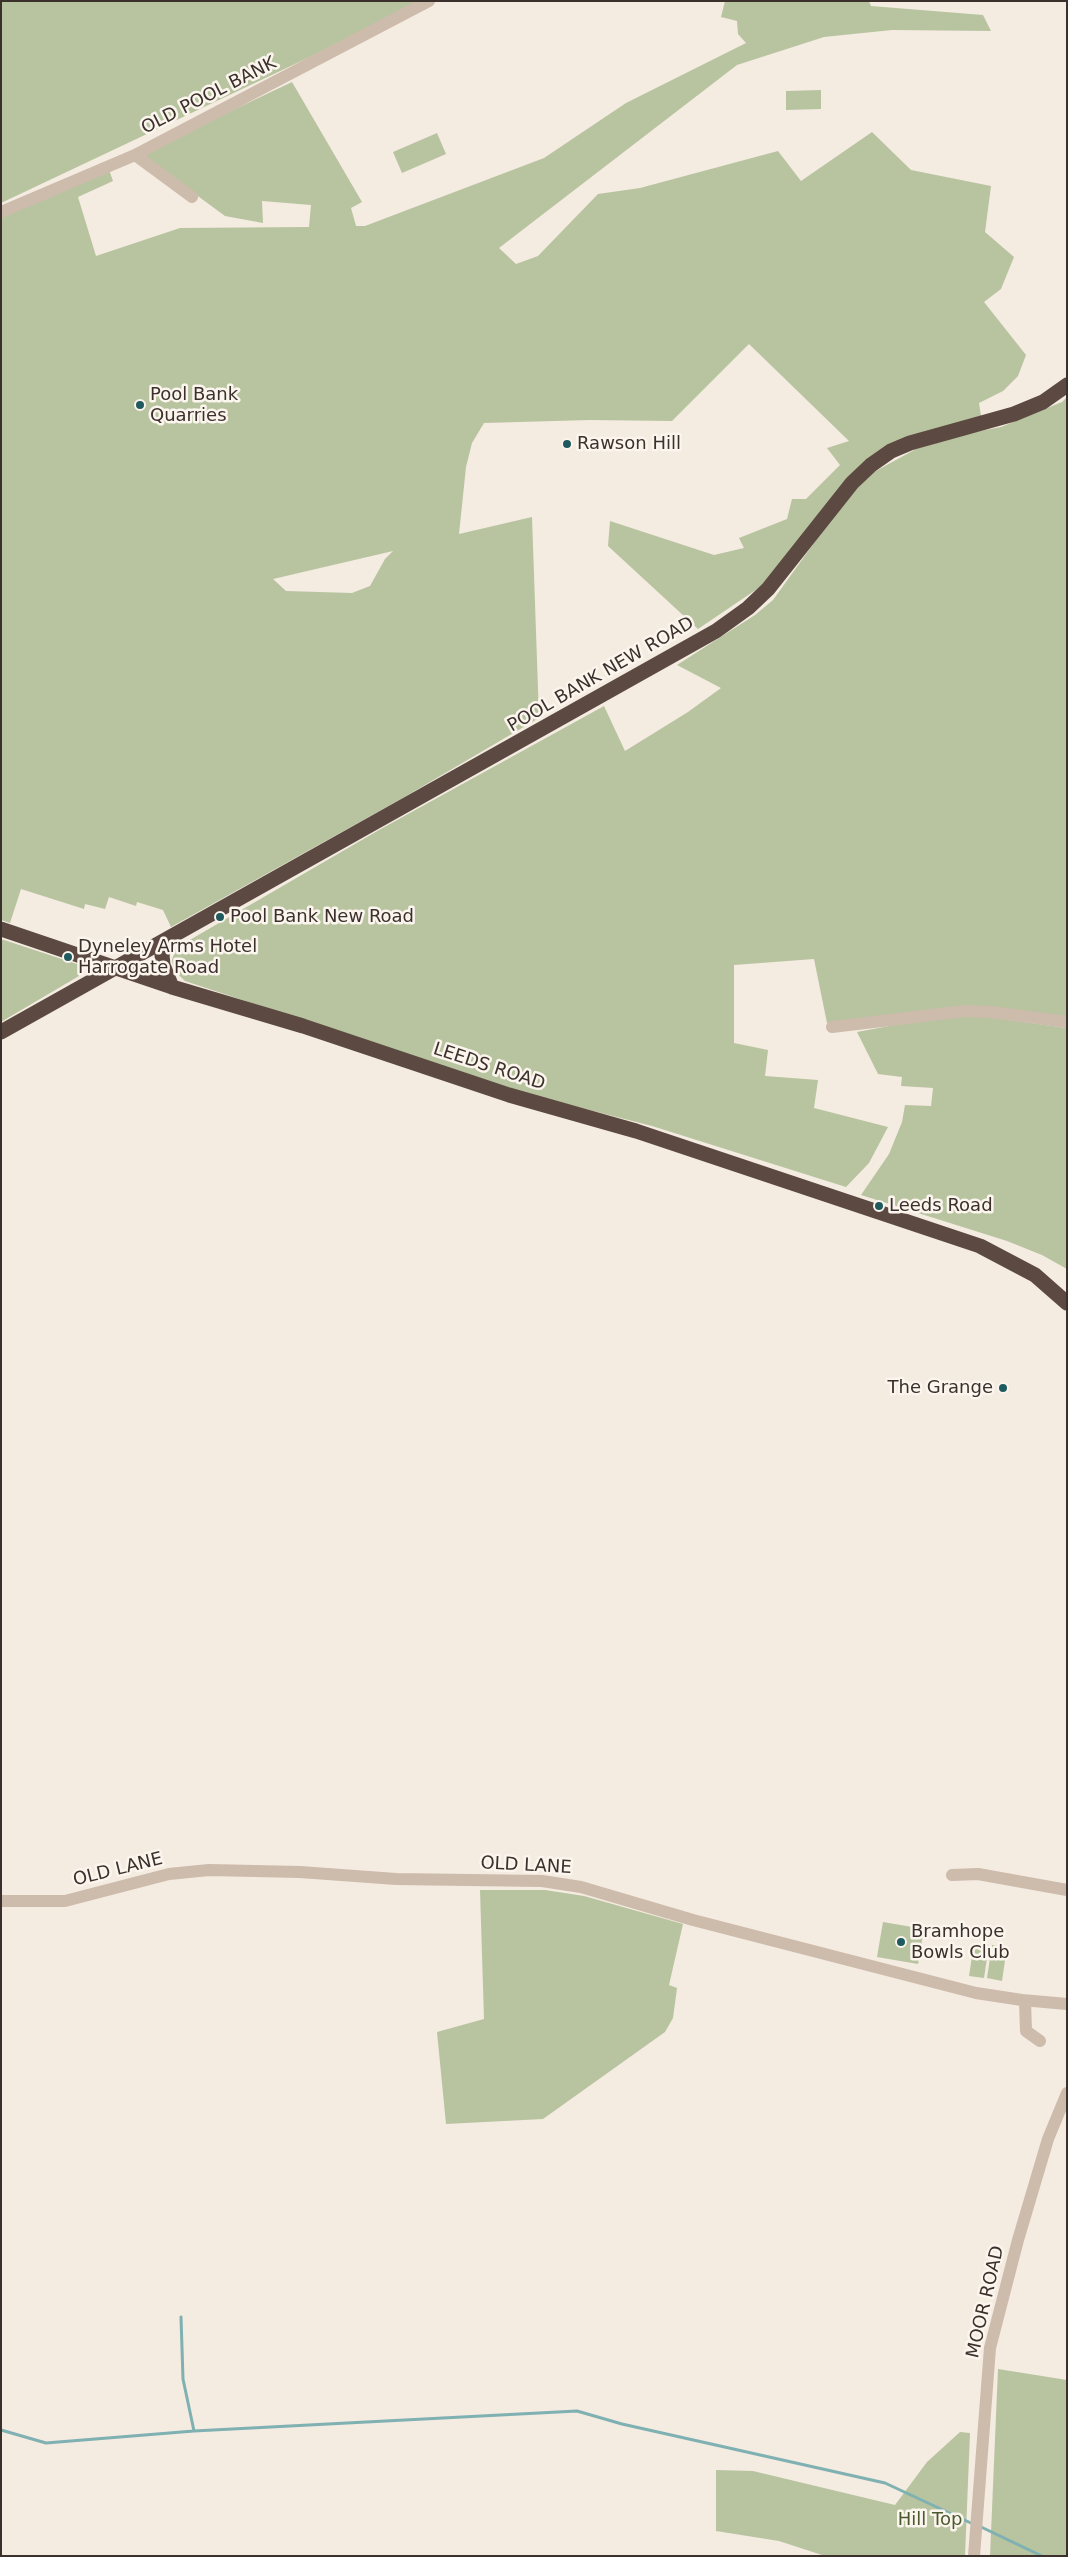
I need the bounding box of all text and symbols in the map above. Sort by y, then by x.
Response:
street label: OLD POOL BANK [138,53,280,139]
place label: Pool Bank Quarries [150,384,238,426]
marker: Pool Bank Quarries [134,399,146,411]
place label: Rawson Hill [577,433,681,455]
marker: Rawson Hill [561,438,573,450]
street label: POOL BANK NEW ROAD [504,613,698,737]
place label: Pool Bank New Road [230,906,414,928]
marker: Pool Bank New Road [214,911,226,923]
place label: Dyneley Arms Hotel Harrogate Road [78,936,257,979]
marker: Dyneley Arms Hotel Harrogate Road [62,951,74,963]
street label: LEEDS ROAD [430,1039,548,1095]
place label: Leeds Road [889,1195,993,1217]
marker: Leeds Road [873,1200,885,1212]
place label: The Grange [888,1377,993,1399]
marker: The Grange [997,1382,1009,1394]
street label: OLD LANE [71,1848,165,1892]
street label: OLD LANE [480,1853,572,1879]
place label: Bramhope Bowls Club [911,1921,1010,1964]
marker: Bramhope Bowls Club [895,1936,907,1948]
street label: MOOR ROAD [963,2244,1009,2360]
park label: Hill Top [898,2509,962,2531]

